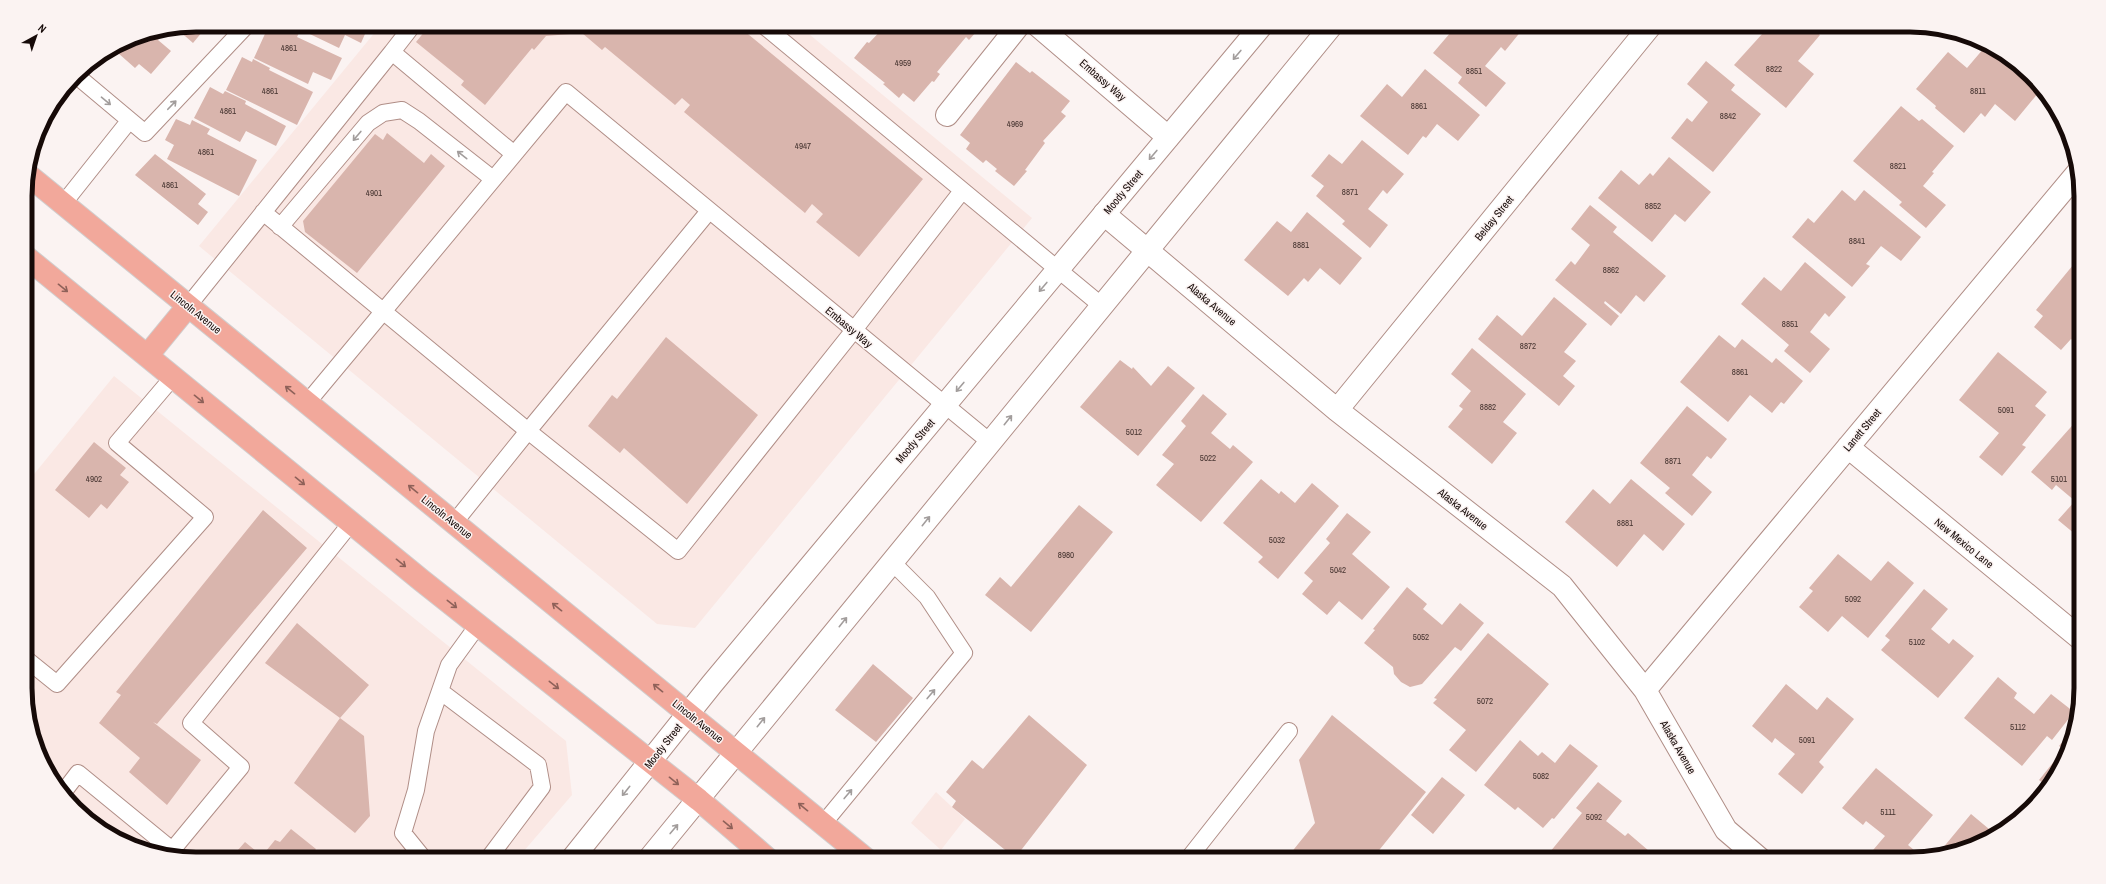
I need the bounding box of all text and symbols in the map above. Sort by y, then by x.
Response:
north arrow [16,16,56,56]
text: N [35,21,49,36]
house number: 4861 [281,42,297,54]
one-way arrow [1232,50,1241,60]
street label: Embassy Way [1077,56,1130,104]
house number: 4959 [895,57,911,69]
house number: 8822 [1766,63,1782,75]
house number: 8851 [1466,65,1482,77]
house number: 4861 [262,85,278,97]
house number: 8811 [1970,85,1986,97]
one-way arrow [101,97,112,106]
one-way arrow [167,100,177,110]
house number: 8861 [1411,100,1427,112]
house number: 4861 [220,105,236,117]
house number: 8842 [1720,110,1736,122]
house number: 4969 [1007,118,1023,130]
one-way arrow [352,131,361,142]
house number: 4947 [795,140,811,152]
house number: 4861 [198,146,214,158]
one-way arrow [1149,149,1158,160]
one-way arrow [457,151,468,159]
house number: 8821 [1890,160,1906,172]
street label: Moody Street [1100,167,1146,217]
house number: 4861 [162,179,178,191]
house number: 8871 [1342,186,1358,198]
house number: 4901 [366,187,382,199]
street label: Belday Street [1472,192,1517,243]
house number: 8852 [1645,200,1661,212]
house number: 8841 [1849,235,1865,247]
house number: 8881 [1293,239,1309,251]
house number: 8862 [1603,264,1619,276]
street label: Alaska Avenue [1184,279,1239,328]
one-way arrow [1039,282,1048,292]
one-way arrow [57,283,68,292]
street label: Lincoln Avenue [168,287,224,337]
street label: Embassy Way [823,303,876,351]
house number: 8851 [1782,318,1798,330]
house number: 8872 [1520,340,1536,352]
house number: 8861 [1732,366,1748,378]
one-way arrow [956,382,965,392]
one-way arrow [285,385,296,394]
one-way arrow [194,394,205,403]
house number: 8882 [1480,401,1496,413]
house number: 5091 [1998,404,2014,416]
street label: Lanett Street [1840,405,1884,454]
one-way arrow [1004,415,1012,426]
street label: Moody Street [892,416,938,466]
house number: 5012 [1126,426,1142,438]
house number: 5022 [1200,452,1216,464]
house number: 8871 [1665,455,1681,467]
house number: 4902 [86,473,102,485]
house number: 5101 [2051,473,2067,485]
one-way arrow [294,476,305,485]
one-way arrow [407,485,418,494]
street label: Alaska Avenue [1434,485,1491,533]
street label: Lincoln Avenue [419,492,475,542]
one-way arrow [921,515,930,526]
street label: New Mexico Lane [1932,515,1996,571]
house number: 8881 [1617,517,1633,529]
house number: 5032 [1269,534,1285,546]
house number: 8980 [1058,549,1074,561]
one-way arrow [395,559,406,567]
house number: 5042 [1330,564,1346,576]
house number: 5092 [1845,593,1861,605]
one-way arrow [446,600,457,609]
one-way arrow [552,602,563,611]
one-way arrow [839,616,848,627]
house number: 5052 [1413,631,1429,643]
house number: 5102 [1909,636,1925,648]
one-way arrow [548,680,559,689]
one-way arrow [653,684,664,693]
one-way arrow [926,688,935,699]
house number: 5072 [1477,695,1493,707]
street label: Lincoln Avenue [670,696,726,746]
one-way arrow [757,717,765,728]
street label: Alaska Avenue [1657,717,1699,776]
street label: Moody Street [641,720,685,771]
house number: 5112 [2010,721,2026,733]
house number: 5091 [1799,734,1815,746]
house number: 5082 [1533,770,1549,782]
one-way arrow [669,776,680,785]
one-way arrow [622,786,630,797]
one-way arrow [844,788,852,799]
one-way arrow [798,803,809,812]
house number: 5111 [1880,806,1896,818]
house number: 5092 [1586,811,1602,823]
one-way arrow [723,821,734,830]
one-way arrow [669,824,678,835]

